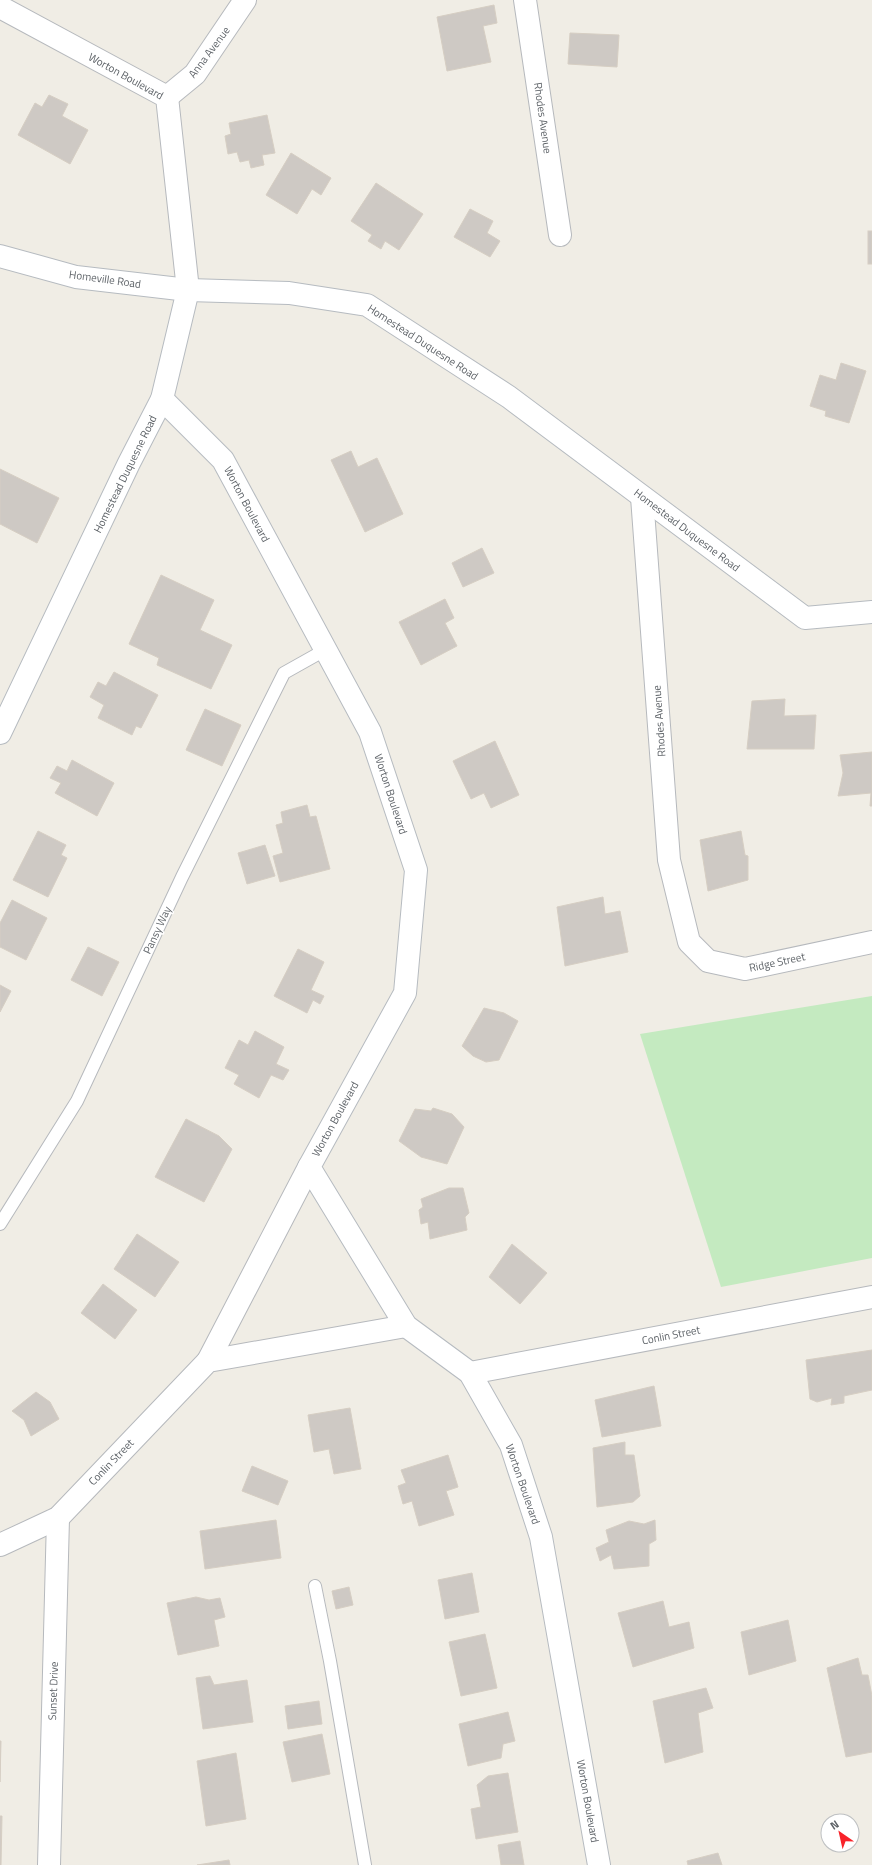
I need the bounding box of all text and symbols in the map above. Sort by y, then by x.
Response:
street label: Anna Avenue [184,23,234,81]
street label: Worton Boulevard [85,49,167,103]
street label: Rhodes Avenue [530,81,556,155]
street label: Homeville Road [68,266,142,292]
street label: Homestead Duquesne Road [364,300,482,384]
street label: Homestead Duquesne Road [90,412,161,536]
street label: Worton Boulevard [220,463,274,545]
street label: Homestead Duquesne Road [631,485,744,575]
street label: Rhodes Avenue [648,684,669,757]
street label: Worton Boulevard [370,752,412,836]
street label: Pansy Way [139,903,175,956]
street label: Ridge Street [747,948,807,976]
street label: Worton Boulevard [308,1078,362,1160]
street label: Conlin Street [640,1321,702,1349]
street label: Conlin Street [85,1435,137,1489]
street label: Worton Boulevard [502,1442,544,1526]
street label: Sunset Drive [44,1661,62,1721]
street label: Worton Boulevard [573,1758,603,1844]
north arrow [820,1813,860,1853]
text: N [827,1816,842,1833]

